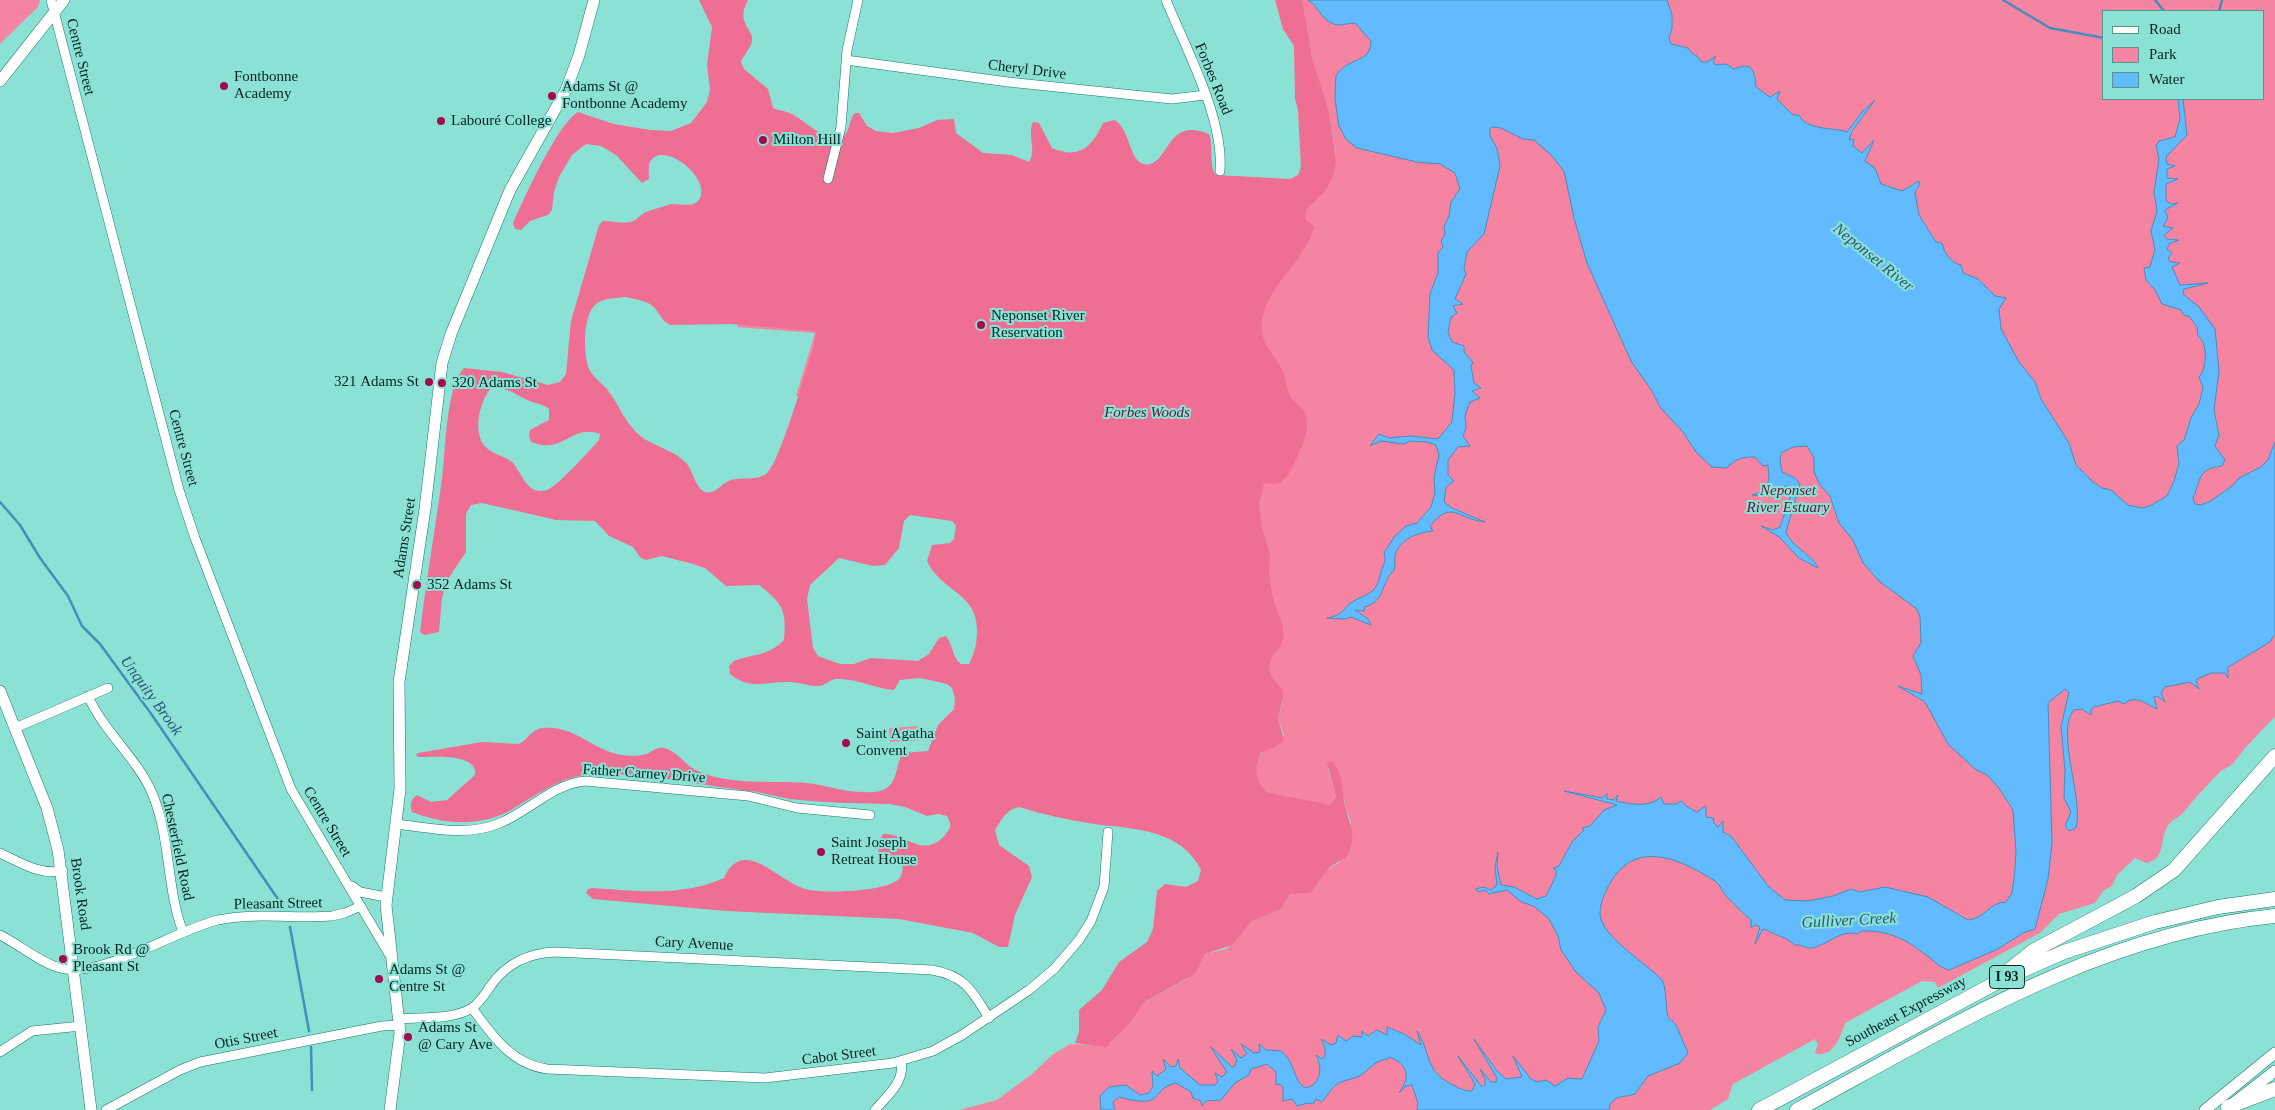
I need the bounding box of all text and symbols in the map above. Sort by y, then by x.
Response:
legend [2102,10,2265,100]
street label: Centre Street [62,17,98,97]
text: Road [2149,21,2181,37]
street label: Forbes Road [1190,40,1236,118]
text: Park [2149,46,2177,62]
street label: Cheryl Drive [987,56,1067,84]
place label: Fontbonne Academy [234,68,298,103]
text: Water [2149,71,2184,87]
place label: Adams St @ Fontbonne Academy [562,78,687,113]
marker: Fontbonne Academy [218,80,230,92]
marker: Adams St @ Fontbonne Academy [546,90,558,102]
place label: Labouré College [451,112,551,130]
marker: Labouré College [435,115,447,127]
place label: Milton Hill [773,131,841,149]
marker: Milton Hill [757,134,769,146]
water label: Neponset River [1829,220,1917,296]
place label: Neponset River Reservation [991,307,1085,342]
marker: Neponset River Reservation [975,319,987,331]
place label: 321 Adams St [334,373,419,391]
place label: 320 Adams St [452,374,537,392]
marker: 321 Adams St [423,376,435,388]
marker: 320 Adams St [436,377,448,389]
park label: Forbes Woods [1104,404,1190,422]
street label: Centre Street [164,408,202,488]
park label: Neponset River Estuary [1747,482,1829,517]
street label: Adams Street [390,496,420,580]
place label: 352 Adams St [427,576,512,594]
marker: 352 Adams St [411,579,423,591]
water label: Unquity Brook [116,652,186,740]
place label: Saint Agatha Convent [856,725,934,760]
marker: Saint Agatha Convent [840,737,852,749]
street label: Father Carney Drive [582,761,706,787]
street label: Centre Street [299,784,355,860]
street label: Chesterfield Road [157,792,197,902]
place label: Saint Joseph Retreat House [831,834,916,869]
marker: Saint Joseph Retreat House [815,846,827,858]
street label: Brook Road [66,857,94,931]
street label: Pleasant Street [233,894,323,914]
water label: Gulliver Creek [1801,909,1897,933]
street label: Cary Avenue [654,933,734,955]
place label: Brook Rd @ Pleasant St [73,941,149,976]
marker: Brook Rd @ Pleasant St [57,953,69,965]
place label: Adams St @ Centre St [389,961,465,996]
road number: I 93 [1990,966,2024,989]
street label: Southeast Expressway [1842,972,1970,1052]
marker: Adams St @ Centre St [373,973,385,985]
place label: Adams St @ Cary Ave [418,1019,492,1054]
street label: Otis Street [213,1024,279,1054]
marker: Adams St @ Cary Ave [402,1031,414,1043]
street label: Cabot Street [801,1043,877,1069]

